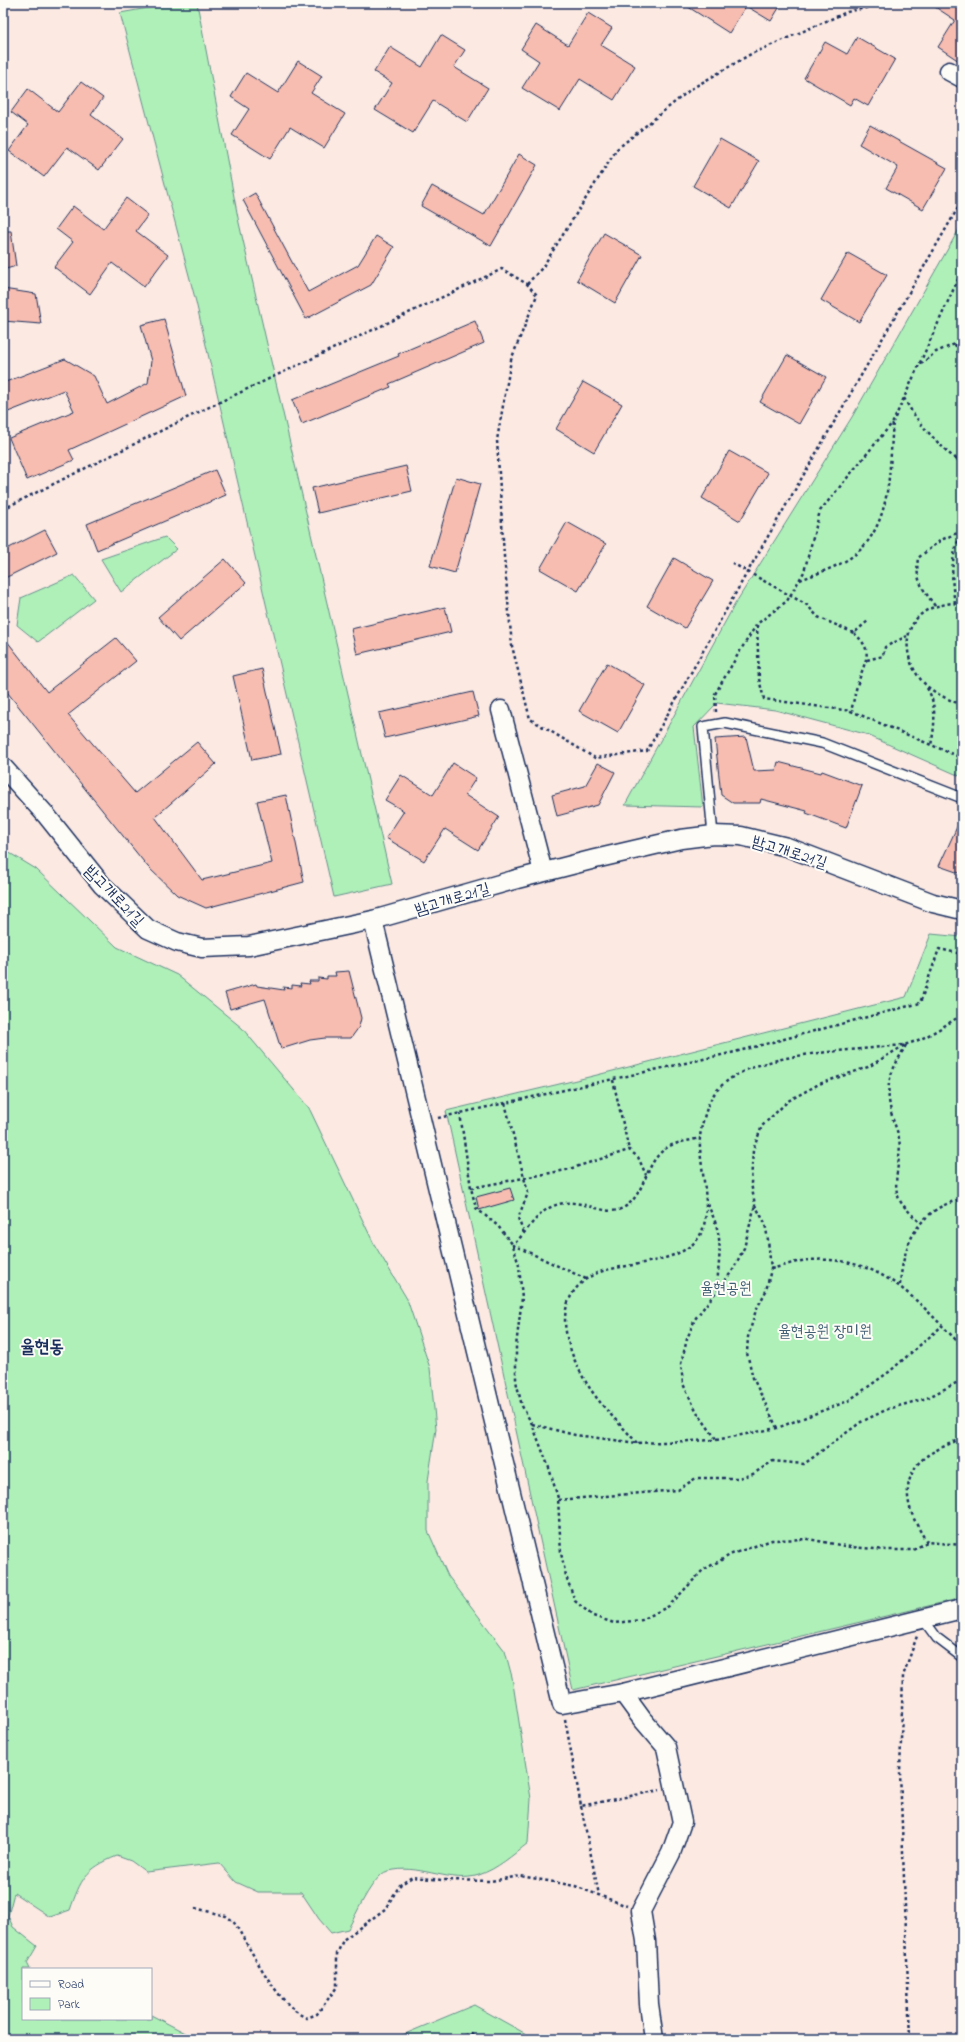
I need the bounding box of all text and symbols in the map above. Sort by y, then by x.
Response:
street label: 밤고개로21길 [749,830,830,876]
street label: 밤고개로21길 [78,860,149,933]
street label: 밤고개로21길 [412,877,493,923]
park label: 율현공원 [700,1277,752,1301]
park label: 율현공원 장미원 [778,1320,872,1344]
district label: 율현동 [20,1335,64,1361]
legend [22,1968,152,2020]
text: Road [58,1976,84,1994]
text: Park [58,1996,80,2014]

